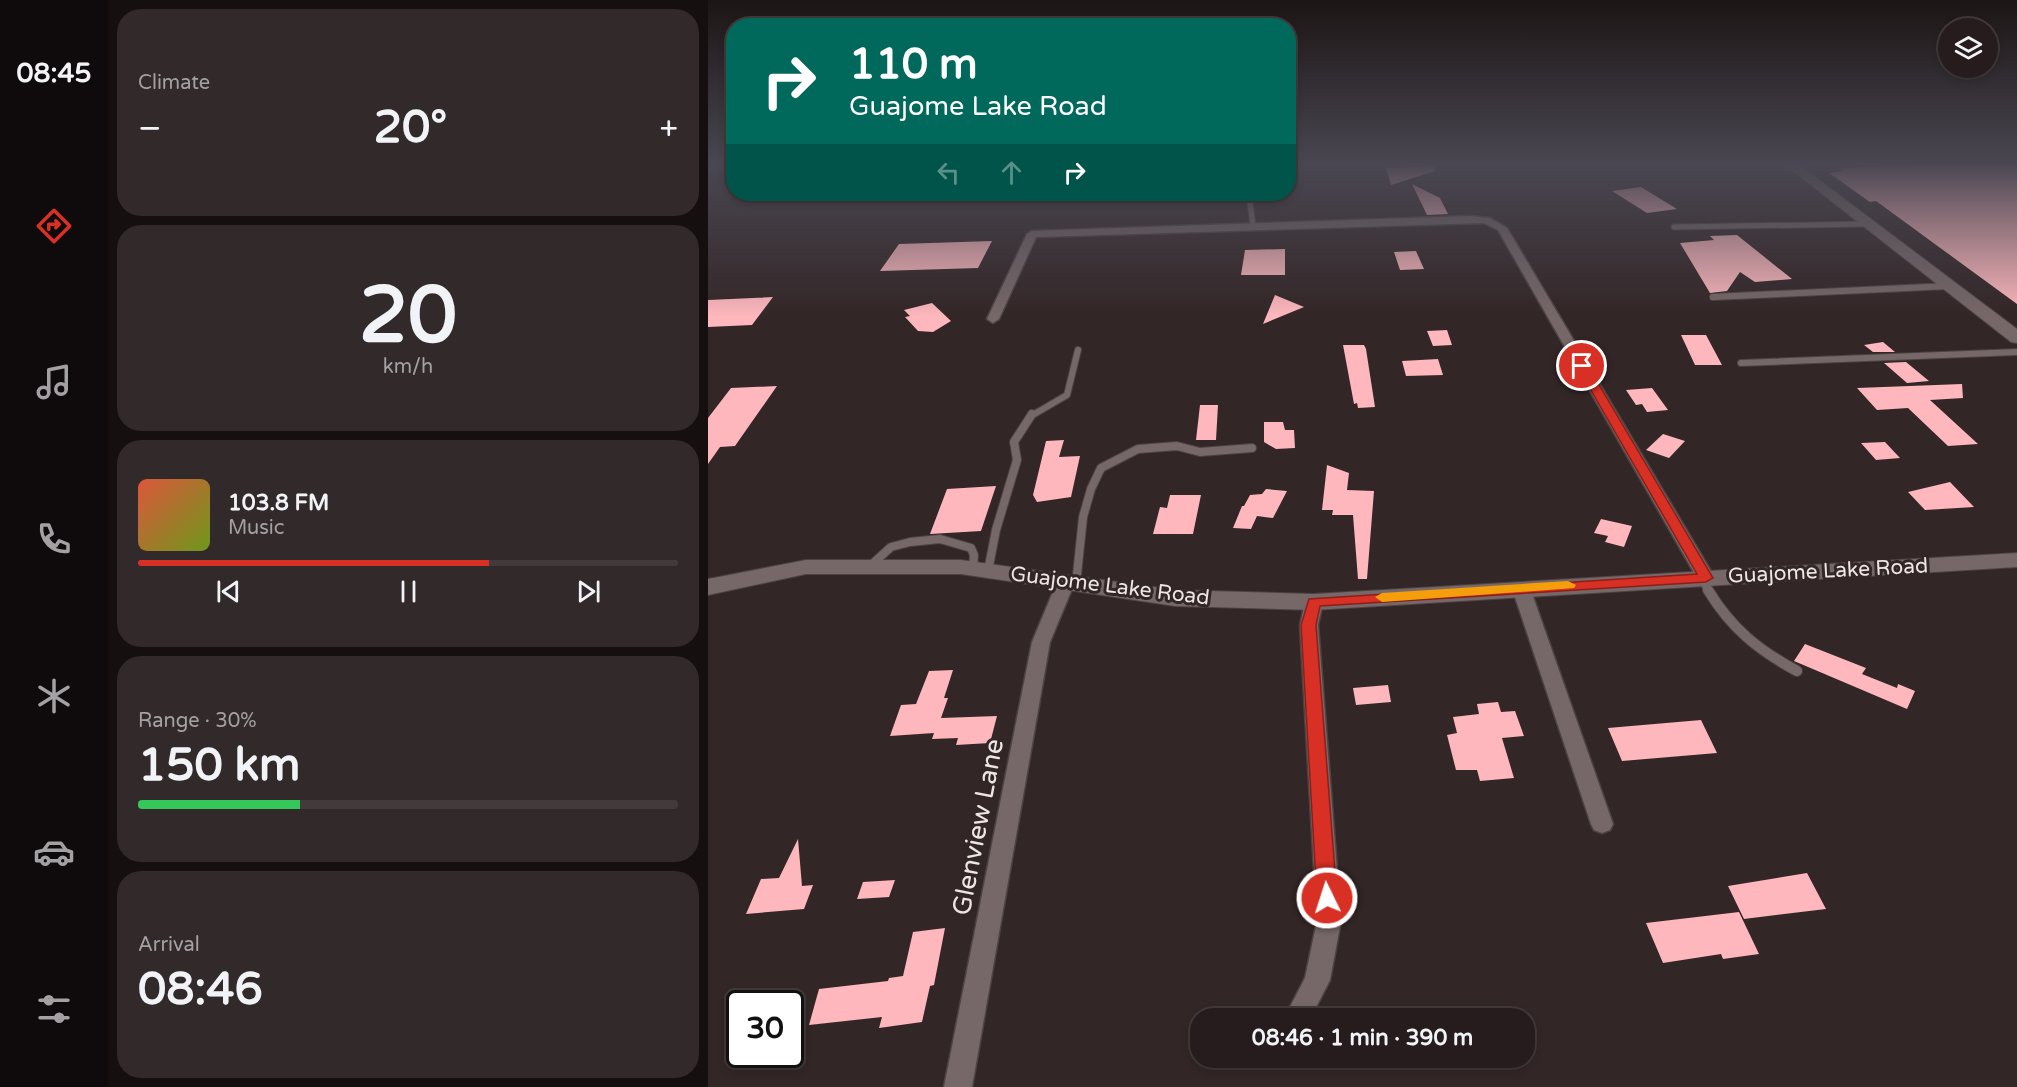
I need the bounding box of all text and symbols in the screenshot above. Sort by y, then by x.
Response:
map controls [1938,18,1998,78]
button: layers [1938,18,1998,78]
text: 110 m [849,39,978,90]
icon: right [750,42,828,120]
text: 08:45 [17,57,91,90]
text: Climate [138,71,210,95]
text: Guajome Lake Road [849,90,1107,123]
text: 20° [374,101,447,155]
text: − [138,109,162,148]
text: + [659,109,678,148]
icon: left [932,156,965,189]
icon: ahead [995,156,1028,189]
icon: right [1058,156,1091,189]
icon: directions [33,205,75,247]
text: 20 [359,269,457,363]
pin [1556,340,1607,391]
icon: arrive [1565,349,1598,382]
text: km/h [383,355,433,379]
icon: music [33,361,75,403]
text: 103.8 FM [228,490,329,516]
text: Music [228,516,284,540]
icon: phone [33,518,75,560]
street label: Guajome Lake Road [1727,553,1929,589]
street label: Guajome Lake Road [1009,561,1211,611]
icon: previous [212,575,245,608]
icon: pause [392,575,425,608]
icon: next [572,575,605,608]
icon: climate [33,675,75,717]
text: Range · 30% [138,709,257,733]
street label: Glenview Lane [946,736,1010,918]
text: 150 km [138,739,300,793]
icon: car [33,831,75,873]
position arrow [1295,866,1359,930]
text: Arrival [138,933,200,957]
text: 08:46 [138,963,263,1017]
icon: filters [33,988,75,1030]
speed limit sign: 30 [726,990,804,1068]
text: 08:46 · 1 min · 390 m [1252,1025,1473,1051]

